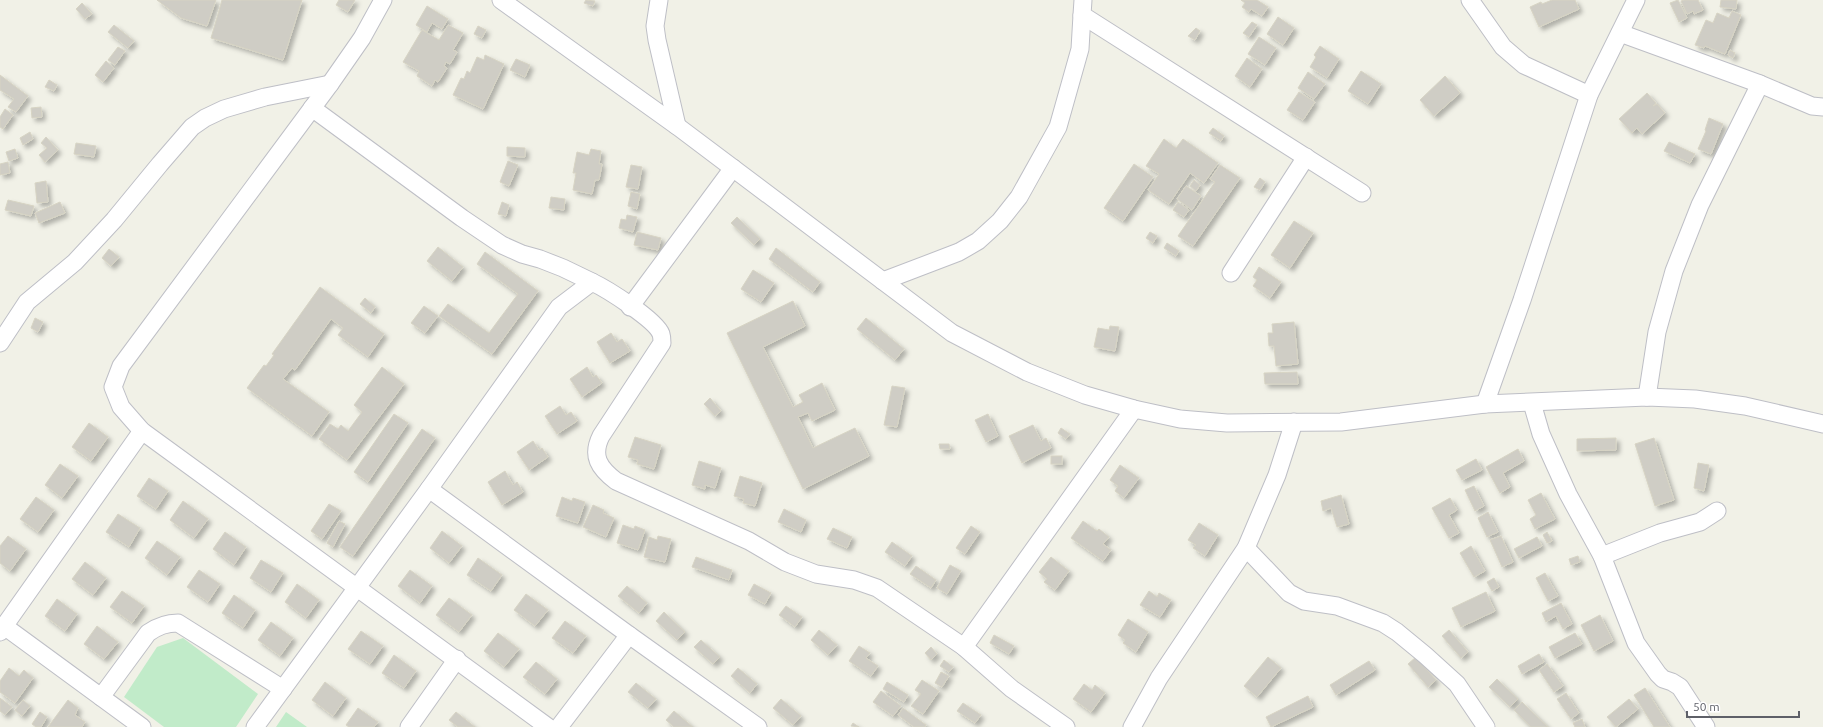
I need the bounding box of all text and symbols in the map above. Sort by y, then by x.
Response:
scale bar [1687,693,1799,719]
text: 50 m [1693,700,1720,713]

